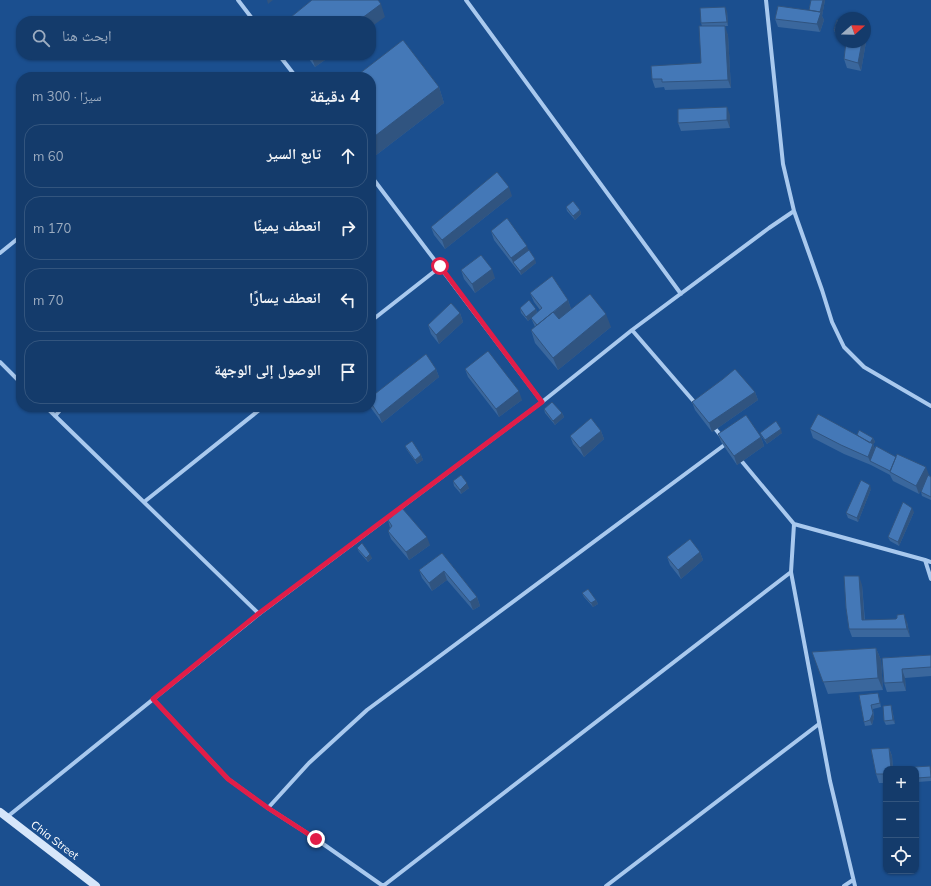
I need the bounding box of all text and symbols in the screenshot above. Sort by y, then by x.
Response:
north arrow [835,12,871,48]
search box [16,16,376,60]
text: ابحث هنا [62,26,112,45]
icon: search [30,27,52,49]
text: 4 دقيقة [309,85,360,106]
text: سيرًا · 300 m [32,88,102,104]
text: تابع السير [267,144,321,163]
icon: ahead [337,145,359,167]
text: 60 m [33,148,63,164]
text: انعطف يمينًا [253,216,321,235]
icon: right [337,217,359,239]
text: 170 m [33,220,71,236]
route start [431,257,449,275]
text: انعطف يسارًا [249,288,321,307]
icon: left [337,289,359,311]
text: 70 m [33,292,63,308]
text: الوصول إلى الوجهة [214,360,321,379]
icon: arrive [337,361,359,383]
map controls [883,766,919,874]
button: + [883,766,919,802]
button: − [883,802,919,838]
street label: Chia Street [28,817,82,863]
route end [307,830,325,848]
button: locate [883,838,919,874]

